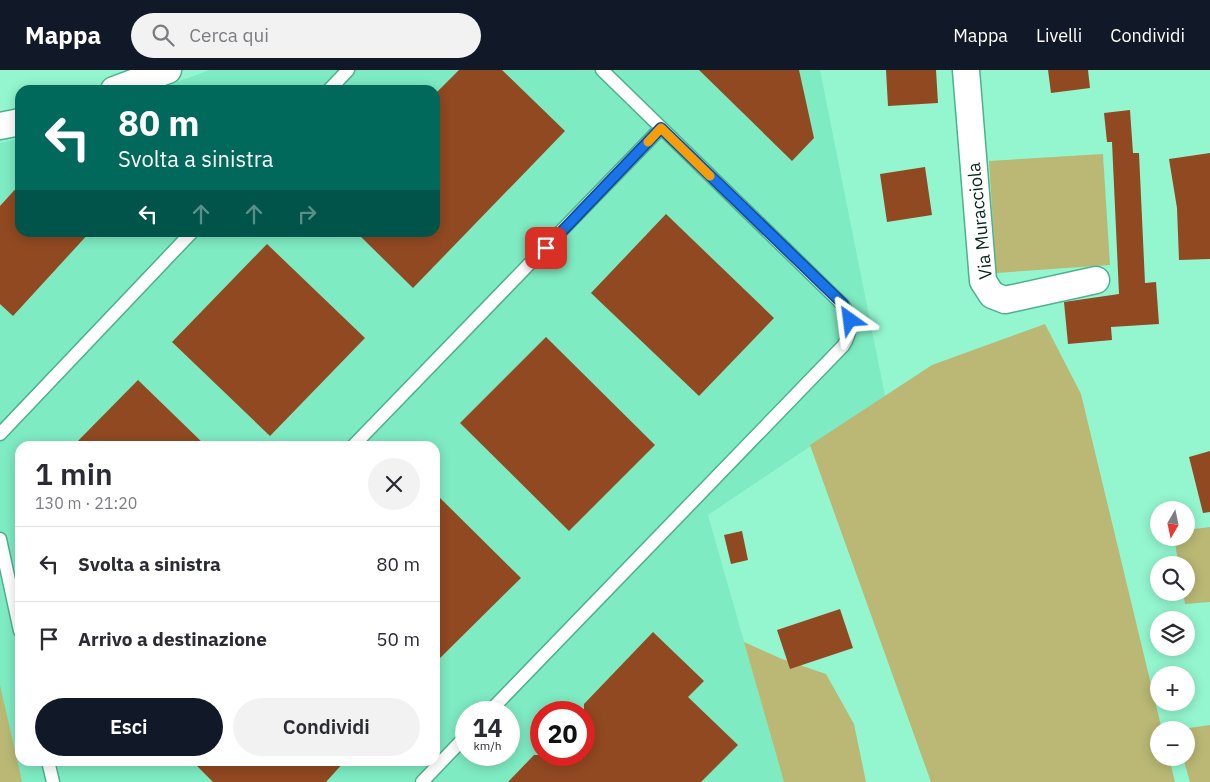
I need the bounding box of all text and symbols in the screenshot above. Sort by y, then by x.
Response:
search box [131,13,481,58]
text: Mappa [25,19,101,51]
icon: search [149,21,177,49]
text: Cerca qui [189,23,269,47]
text: Mappa [953,24,1008,47]
text: Livelli [1036,24,1082,47]
text: Condividi [1110,24,1185,47]
text: 80 m [118,100,200,146]
icon: left [35,105,100,170]
text: Svolta a sinistra [118,144,273,173]
street label: Via Muracciola [962,161,997,281]
icon: left [134,200,162,228]
icon: ahead [187,200,215,228]
icon: ahead [240,200,268,228]
icon: right [293,200,321,228]
pin [525,227,567,269]
icon: arrive [532,234,560,262]
position arrow [823,293,875,345]
text: 1 min [35,454,113,493]
button: close [368,458,420,510]
text: 130 m · 21:20 [35,493,137,513]
north arrow [1150,501,1195,546]
map controls [1150,501,1195,766]
icon: left [35,550,63,578]
text: Svolta a sinistra [78,552,221,576]
text: 80 m [376,552,420,576]
button: search [1150,556,1195,601]
button: layers [1150,611,1195,656]
icon: arrive [35,625,63,653]
text: Arrivo a destinazione [78,627,267,651]
text: 50 m [376,627,420,651]
button: + [1150,666,1195,711]
button: Esci [35,698,223,756]
button: Condividi [233,698,420,756]
speed limit sign: 20 [530,701,595,766]
text: 14 [472,711,503,744]
button: − [1150,721,1195,766]
text: km/h [473,738,502,753]

